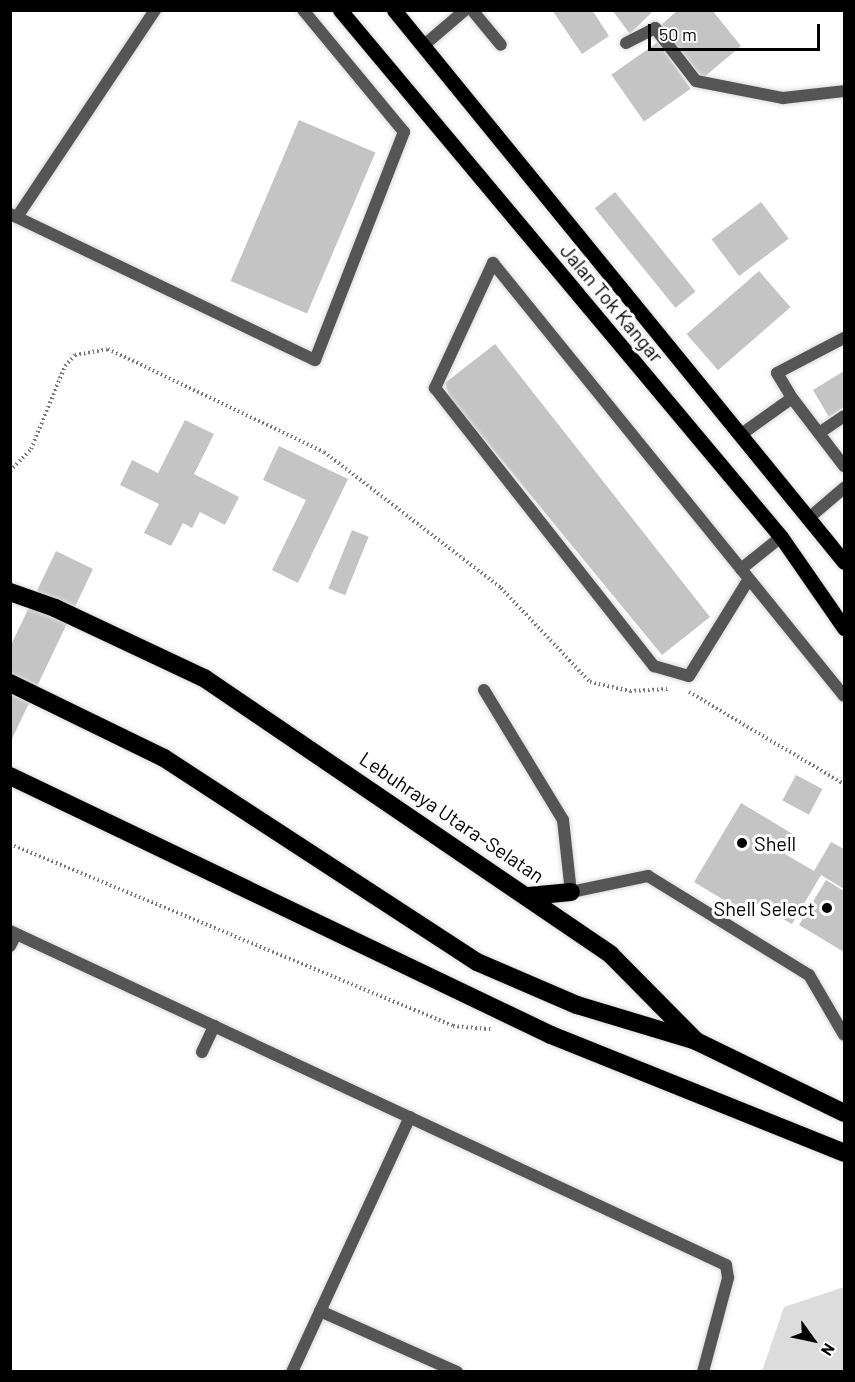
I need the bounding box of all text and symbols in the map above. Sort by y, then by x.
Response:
scale bar [651,12,824,50]
text: 50 m [659,23,697,45]
street label: Jalan Tok Kangar [555,239,669,367]
street label: Lebuhraya Utara–Selatan [355,746,549,888]
place label: Shell [754,831,796,855]
marker: Shell [735,836,749,850]
place label: Shell Select [714,896,815,920]
marker: Shell Select [820,901,834,915]
north arrow [783,1310,843,1370]
text: N [818,1340,839,1360]

